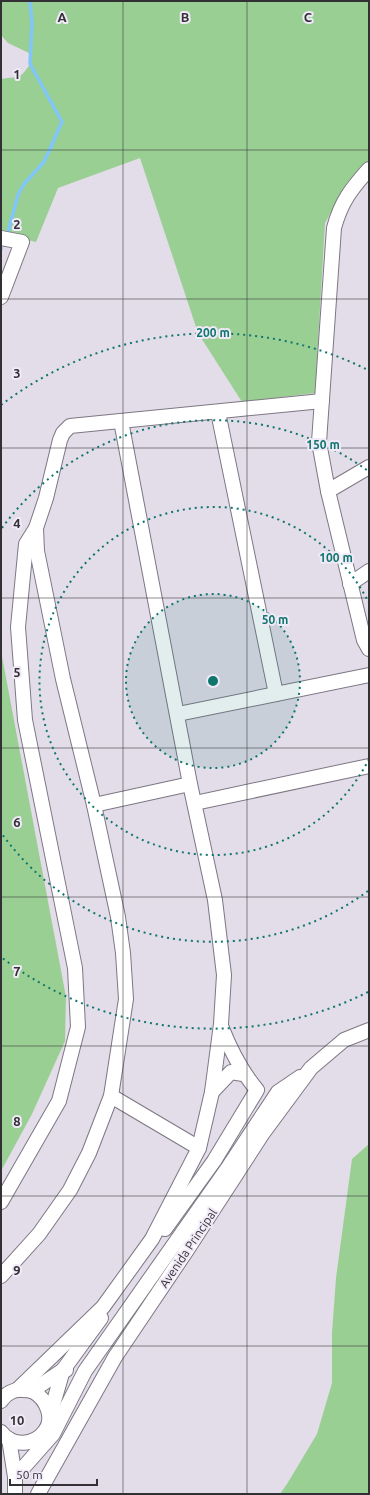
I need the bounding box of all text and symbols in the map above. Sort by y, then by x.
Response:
text: A [57,10,67,24]
text: B [181,10,190,24]
text: C [304,10,313,24]
text: 1 [13,67,21,81]
text: 2 [13,217,21,231]
text: 200 m [196,326,230,339]
text: 3 [13,366,21,380]
text: 150 m [306,438,340,451]
text: 4 [13,516,21,530]
text: 100 m [319,551,353,564]
text: 50 m [262,613,288,626]
text: 5 [13,665,21,679]
centre of rings [206,674,220,688]
text: 6 [13,815,21,829]
text: 7 [13,964,21,978]
text: 8 [13,1114,21,1128]
street label: Avenida Principal [157,1206,219,1290]
text: 9 [13,1263,21,1277]
text: 10 [10,1413,24,1427]
scale bar [10,1461,97,1487]
text: 50 m [16,1468,43,1481]

